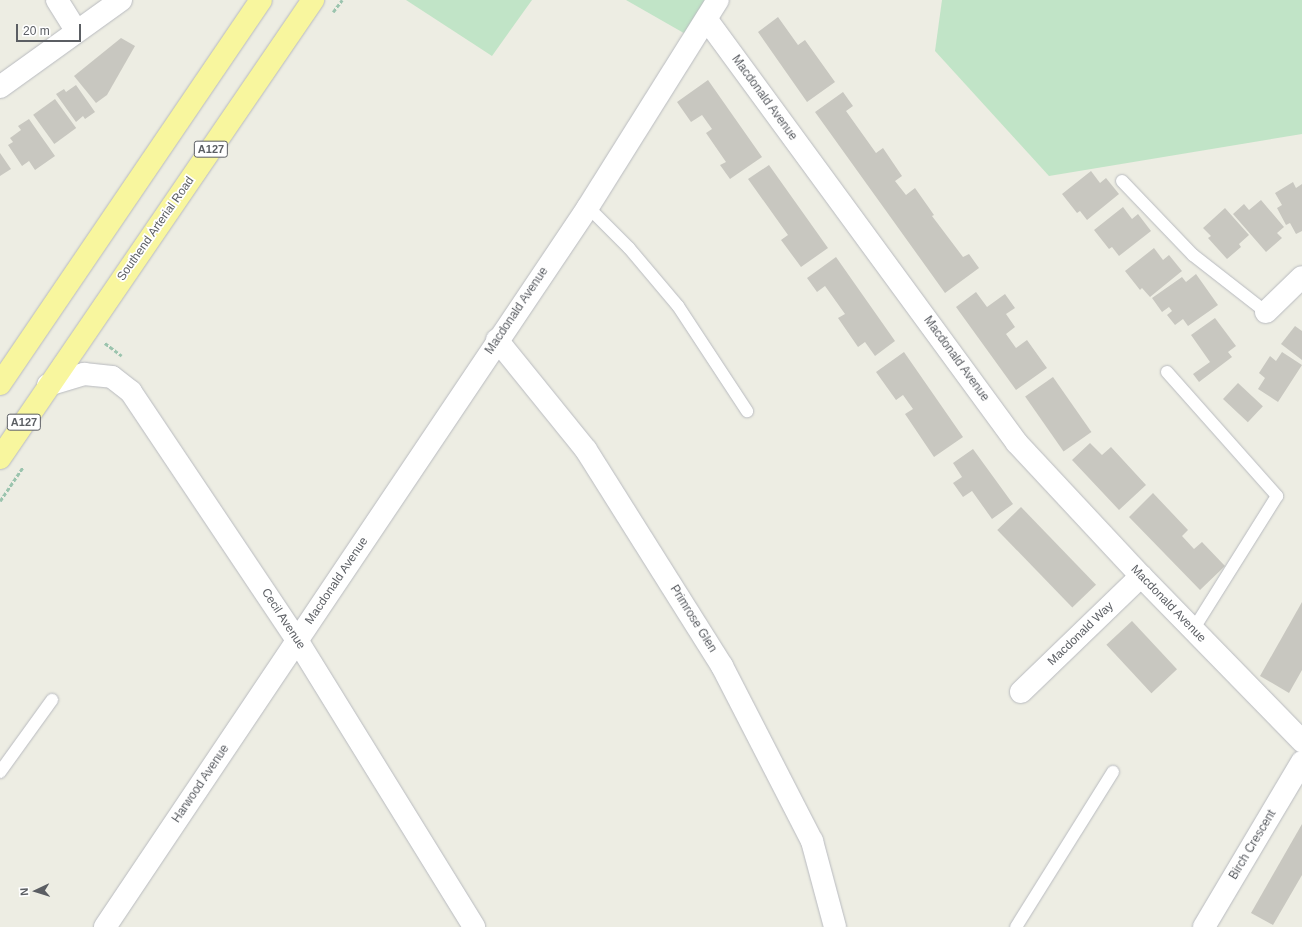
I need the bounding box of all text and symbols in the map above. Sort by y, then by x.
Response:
scale bar [18,16,83,42]
text: 20 m [23,24,50,38]
street label: Macdonald Avenue [728,52,800,144]
road number: A127 [193,140,229,158]
street label: Southend Arterial Road [114,174,198,284]
street label: Macdonald Avenue [482,264,552,358]
street label: Macdonald Avenue [920,313,992,405]
road number: A127 [6,413,42,431]
street label: Macdonald Avenue [302,534,372,628]
street label: Macdonald Avenue [1127,562,1209,646]
street label: Primrose Glen [667,583,719,655]
street label: Cecil Avenue [258,586,308,652]
street label: Macdonald Way [1045,599,1117,669]
street label: Harwood Avenue [169,742,233,826]
street label: Birch Crescent [1227,808,1279,882]
north arrow [16,871,56,911]
text: N [18,887,30,896]

